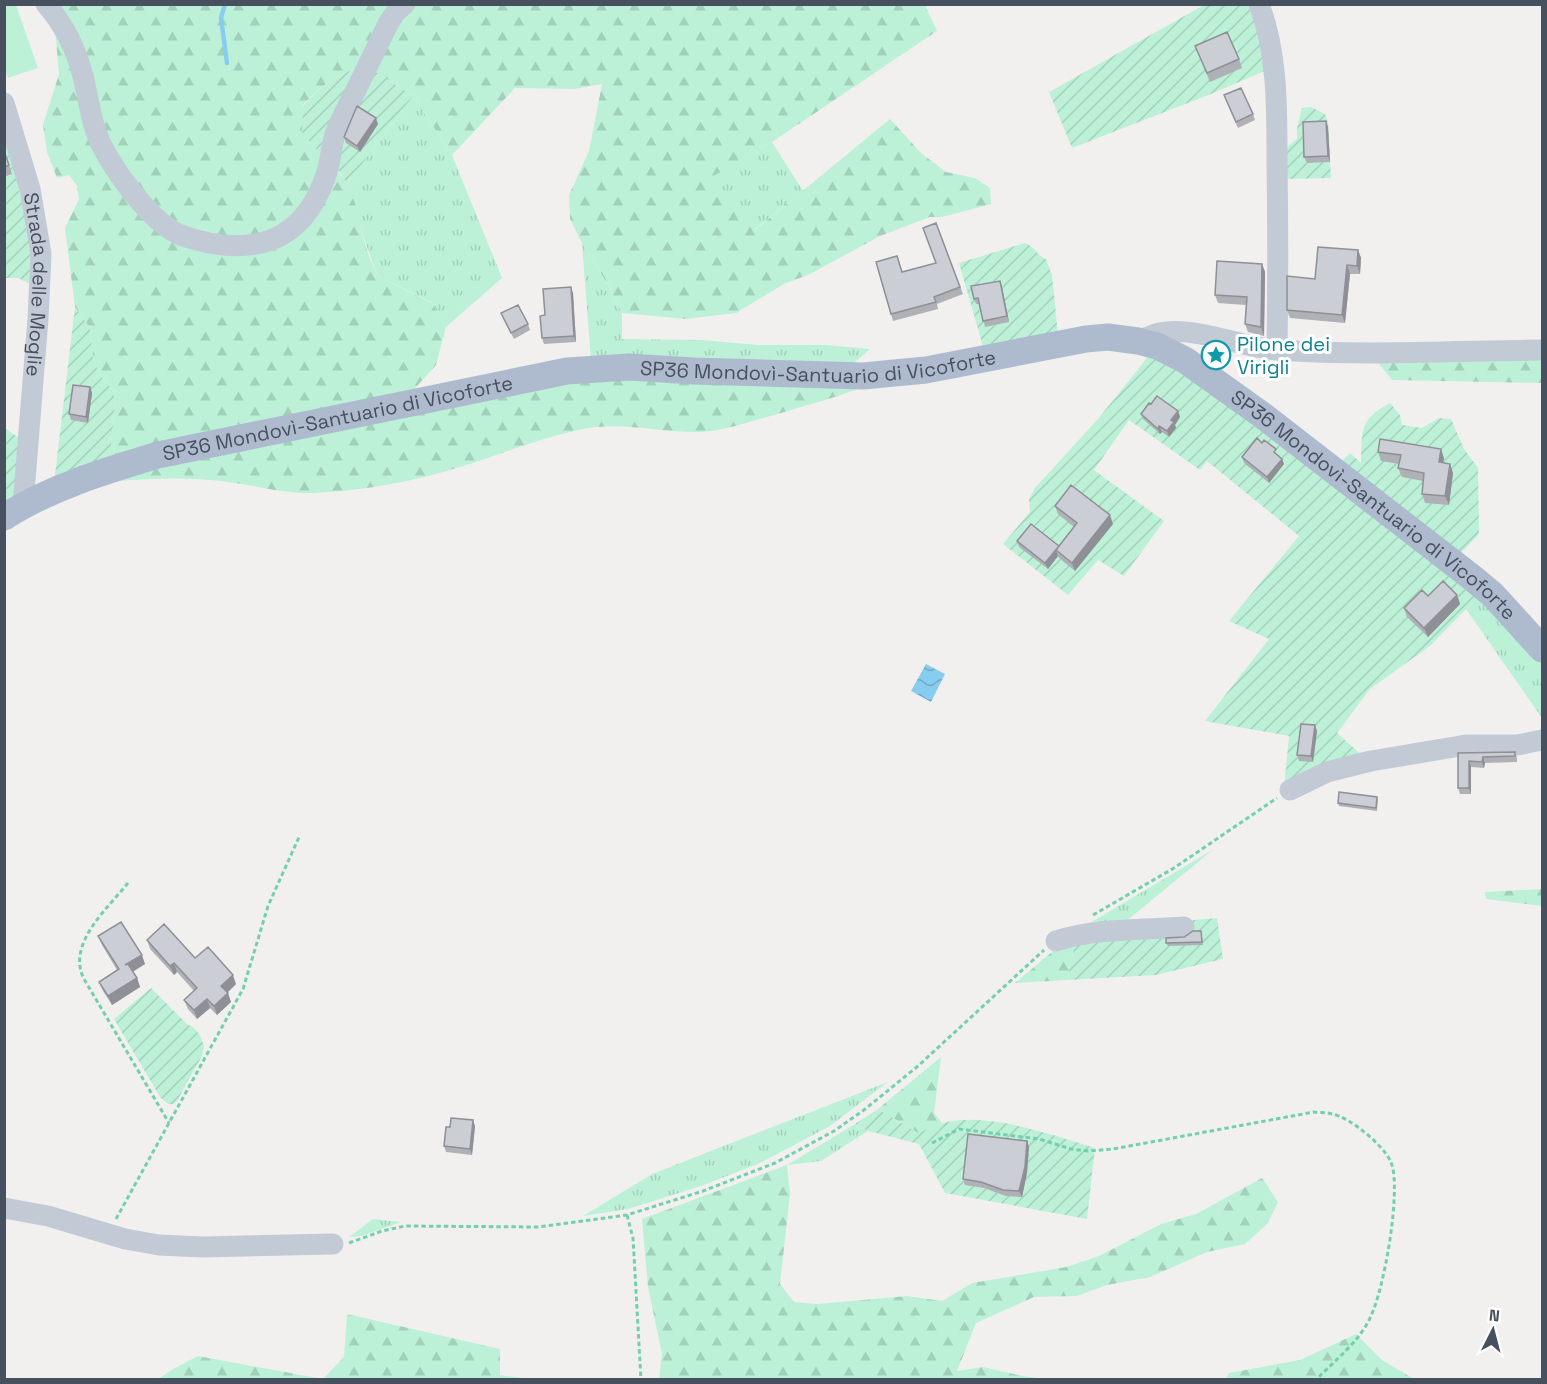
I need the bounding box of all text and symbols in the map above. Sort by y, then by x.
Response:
street label: Strada delle Moglie [18,190,54,378]
place label: Pilone dei Virigli [1237,331,1330,380]
place icon: Pilone dei Virigli [1200,339,1232,371]
street label: SP36 Mondovì-Santuario di Vicoforte [639,344,998,389]
street label: SP36 Mondovì-Santuario di Vicoforte [160,369,515,467]
street label: SP36 Mondovì-Santuario di Vicoforte [1226,384,1522,625]
north arrow [1463,1300,1523,1360]
text: N [1488,1305,1501,1327]

